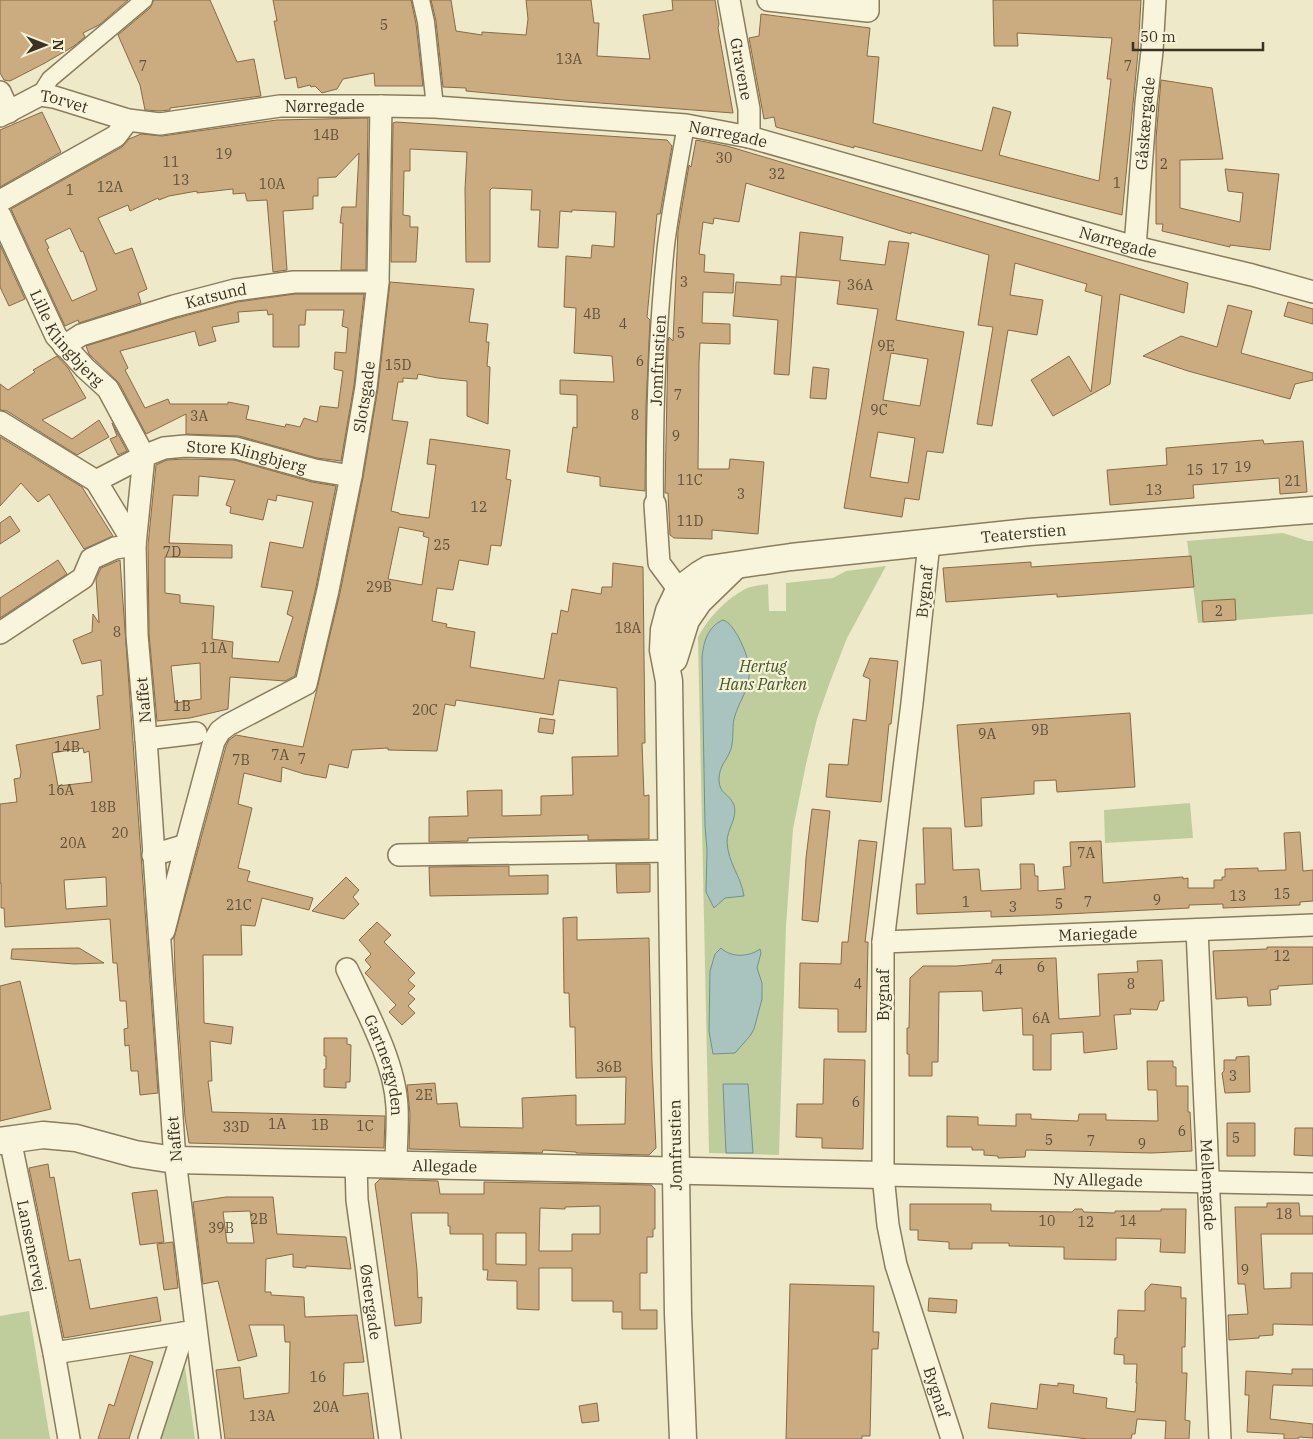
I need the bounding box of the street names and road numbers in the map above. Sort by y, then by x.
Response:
street label: Gravene [726,36,757,102]
street label: Gåskærgade [1131,76,1159,171]
street label: Torvet [39,85,91,117]
street label: Nørregade [285,96,365,116]
street label: Nørregade [687,116,770,152]
street label: Nørregade [1077,222,1159,262]
street label: Katsund [183,278,248,313]
street label: Lille Klingbjerg [26,286,108,391]
street label: Jomfrustien [646,314,670,406]
street label: Slotsgade [348,360,379,434]
street label: Store Klingbjerg [186,436,309,477]
street label: Teaterstien [980,519,1067,547]
street label: Bygnaf [911,564,937,619]
street label: Naffet [131,676,155,724]
street label: Mariegade [1058,922,1138,945]
street label: Bygnaf [873,968,893,1021]
street label: Gartnergyden [360,1011,407,1116]
street label: Jomfrustien [664,1099,686,1191]
street label: Naffet [162,1115,186,1163]
street label: Mellemgade [1196,1138,1221,1231]
street label: Allegade [412,1155,477,1176]
street label: Ny Allegade [1053,1169,1143,1190]
street label: Lansenervej [13,1198,51,1293]
street label: Østergade [356,1263,386,1341]
street label: Bygnaf [919,1364,955,1421]

